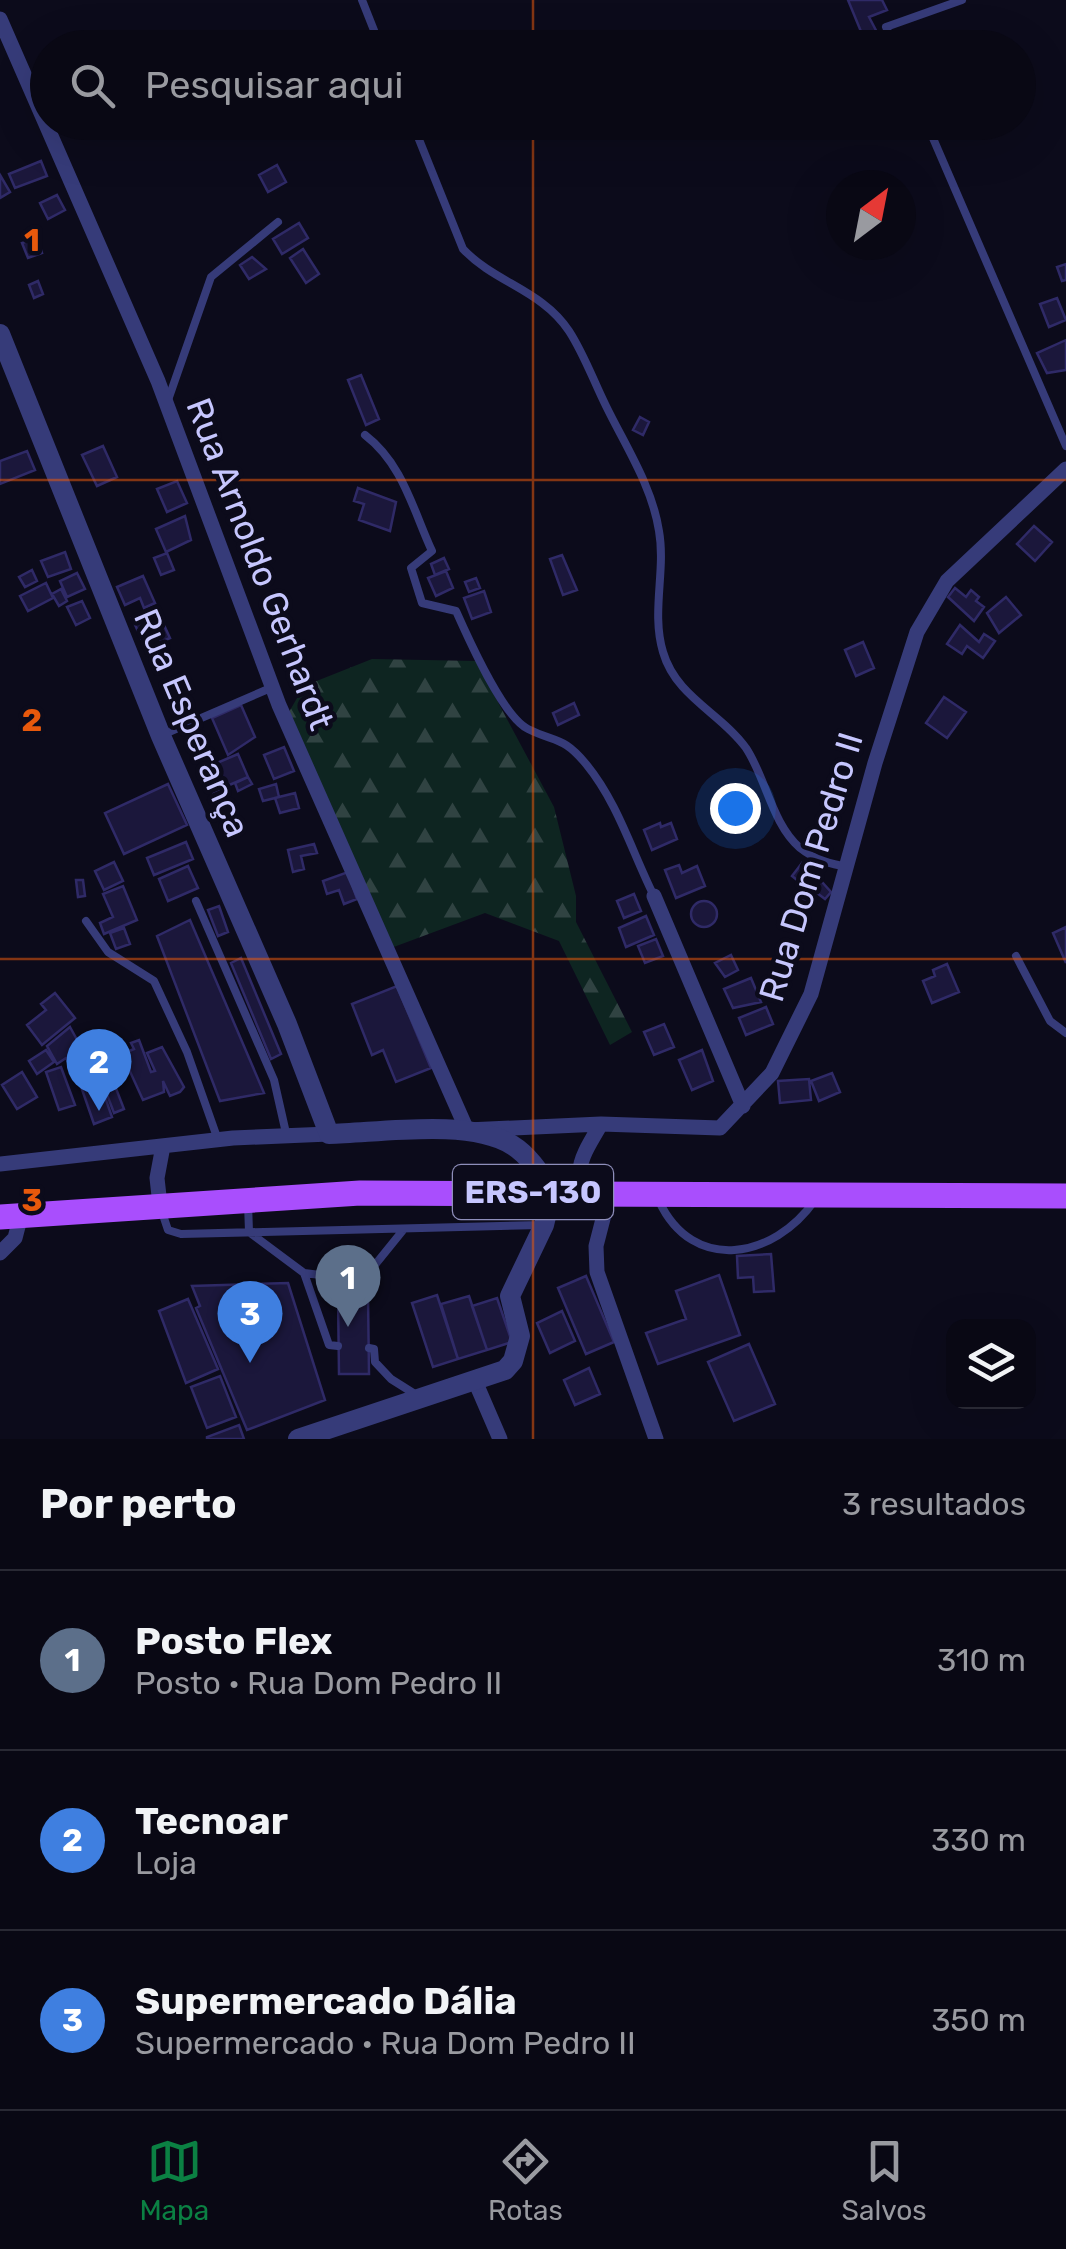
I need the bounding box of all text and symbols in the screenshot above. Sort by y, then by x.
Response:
search box [30,30,1036,140]
icon: search [65,58,120,113]
text: Pesquisar aqui [145,62,403,108]
north arrow [826,170,916,260]
text: 1 [24,221,40,259]
street label: Rua Arnoldo Gerhardt [177,392,343,736]
street label: Rua Esperança [125,603,259,843]
text: 2 [22,701,42,739]
street label: Rua Dom Pedro II [750,727,872,1007]
your location [710,783,761,834]
pin: 2 [66,1028,132,1111]
road number: ERS-130 [453,1165,613,1219]
text: 3 [21,1181,43,1219]
pin: 1 [316,1244,380,1327]
pin: 3 [218,1280,282,1363]
map controls [946,1319,1036,1409]
button: layers [946,1319,1036,1409]
text: Por perto [40,1479,237,1529]
text: 3 resultados [842,1485,1026,1523]
text: Posto Flex [135,1618,332,1664]
text: 1 [65,1641,80,1679]
text: 310 m [937,1641,1026,1679]
text: Posto · Rua Dom Pedro II [135,1664,502,1702]
text: Tecnoar [135,1798,288,1844]
text: 2 [62,1821,83,1859]
text: 330 m [931,1821,1026,1859]
text: Loja [135,1844,197,1882]
text: Supermercado Dália [135,1978,517,2024]
text: 3 [62,2001,83,2039]
text: 350 m [931,2001,1026,2039]
text: Supermercado · Rua Dom Pedro II [135,2024,636,2062]
tab: Mapa [139,2134,209,2227]
tab: Rotas [488,2134,563,2227]
tab: Salvos [842,2134,927,2227]

